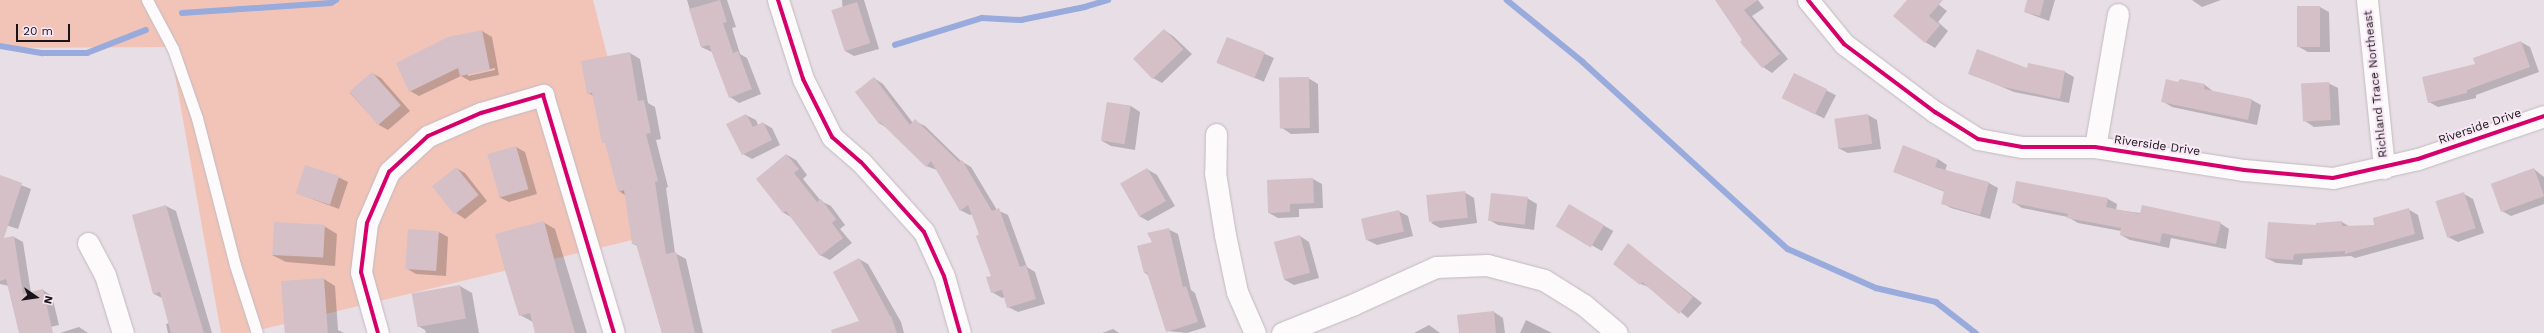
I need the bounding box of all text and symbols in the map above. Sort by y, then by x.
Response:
street label: Richland Trace Northeast [2361,9,2391,159]
scale bar [18,16,72,42]
text: 20 m [23,24,53,38]
street label: Riverside Drive [2437,106,2523,148]
street label: Riverside Drive [2113,133,2201,159]
north arrow [16,277,56,317]
text: N [41,294,55,305]

